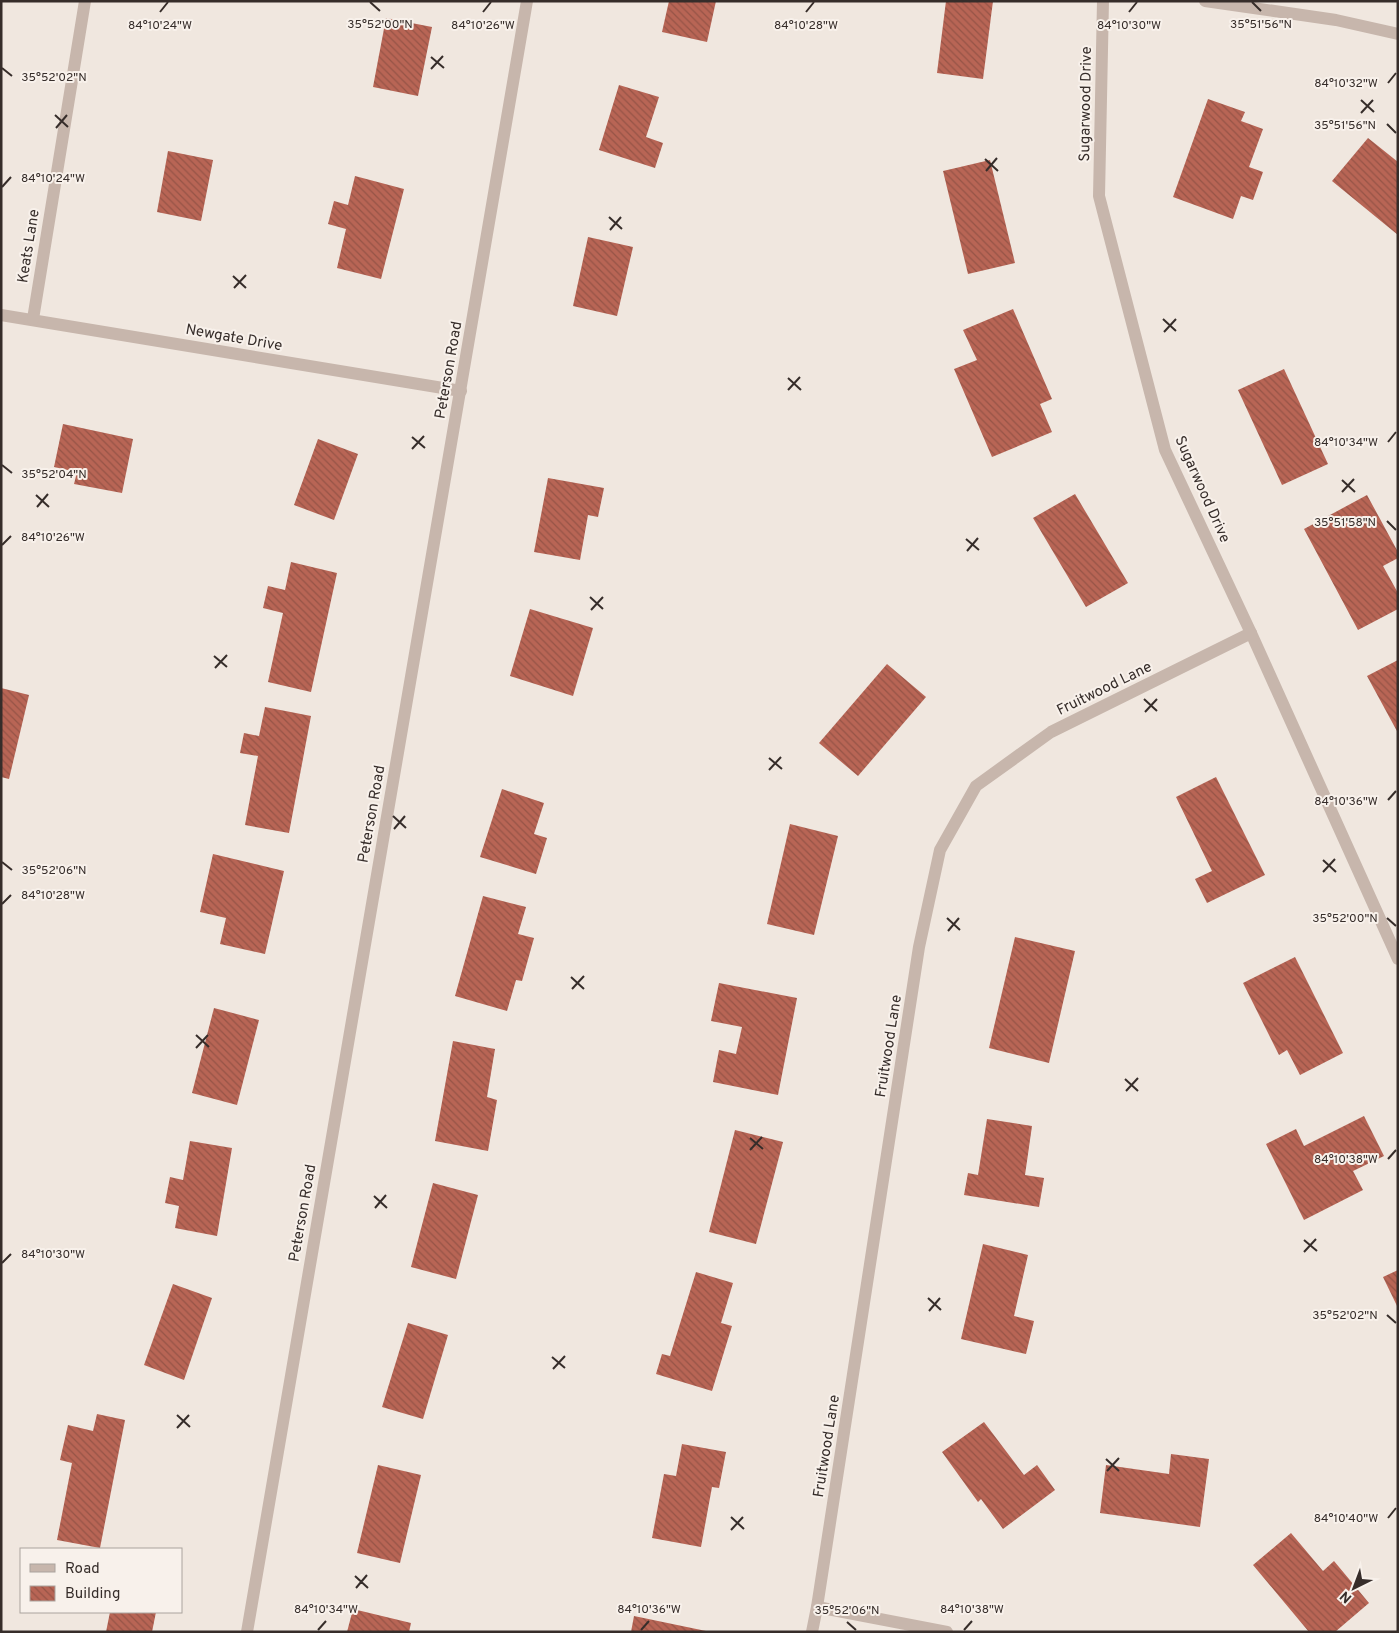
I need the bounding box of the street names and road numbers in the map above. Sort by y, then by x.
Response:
street label: Sugarwood Drive [1076,46,1097,162]
street label: Keats Lane [14,208,45,285]
street label: Peterson Road [432,320,467,421]
street label: Newgate Drive [184,321,284,356]
street label: Sugarwood Drive [1170,433,1234,546]
street label: Fruitwood Lane [1054,658,1155,721]
street label: Peterson Road [355,764,390,865]
street label: Fruitwood Lane [872,994,907,1099]
street label: Peterson Road [286,1163,321,1264]
street label: Fruitwood Lane [810,1394,845,1499]

